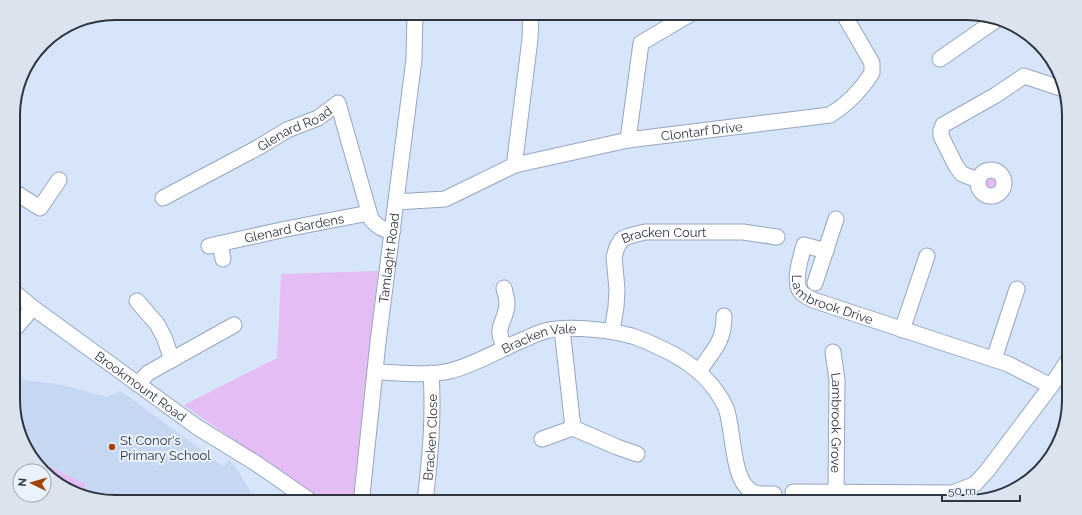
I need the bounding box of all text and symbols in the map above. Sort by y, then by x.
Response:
street label: Glenard Road [254,103,335,154]
street label: Clontarf Drive [660,118,744,143]
street label: Glenard Gardens [243,210,345,245]
street label: Tamlaght Road [376,212,402,304]
street label: Bracken Court [619,224,707,246]
street label: Lambrook Drive [790,274,876,327]
street label: Bracken Vale [499,321,577,356]
street label: Brookmount Road [92,348,189,424]
street label: Lambrook Grove [829,372,845,473]
street label: Bracken Close [420,394,440,481]
place label: St Conor's Primary School [120,433,211,463]
marker: St Conor's Primary School [107,442,117,452]
north arrow [12,463,52,503]
text: N [16,477,29,487]
scale bar [942,477,1020,503]
text: 50 m [948,484,976,498]

